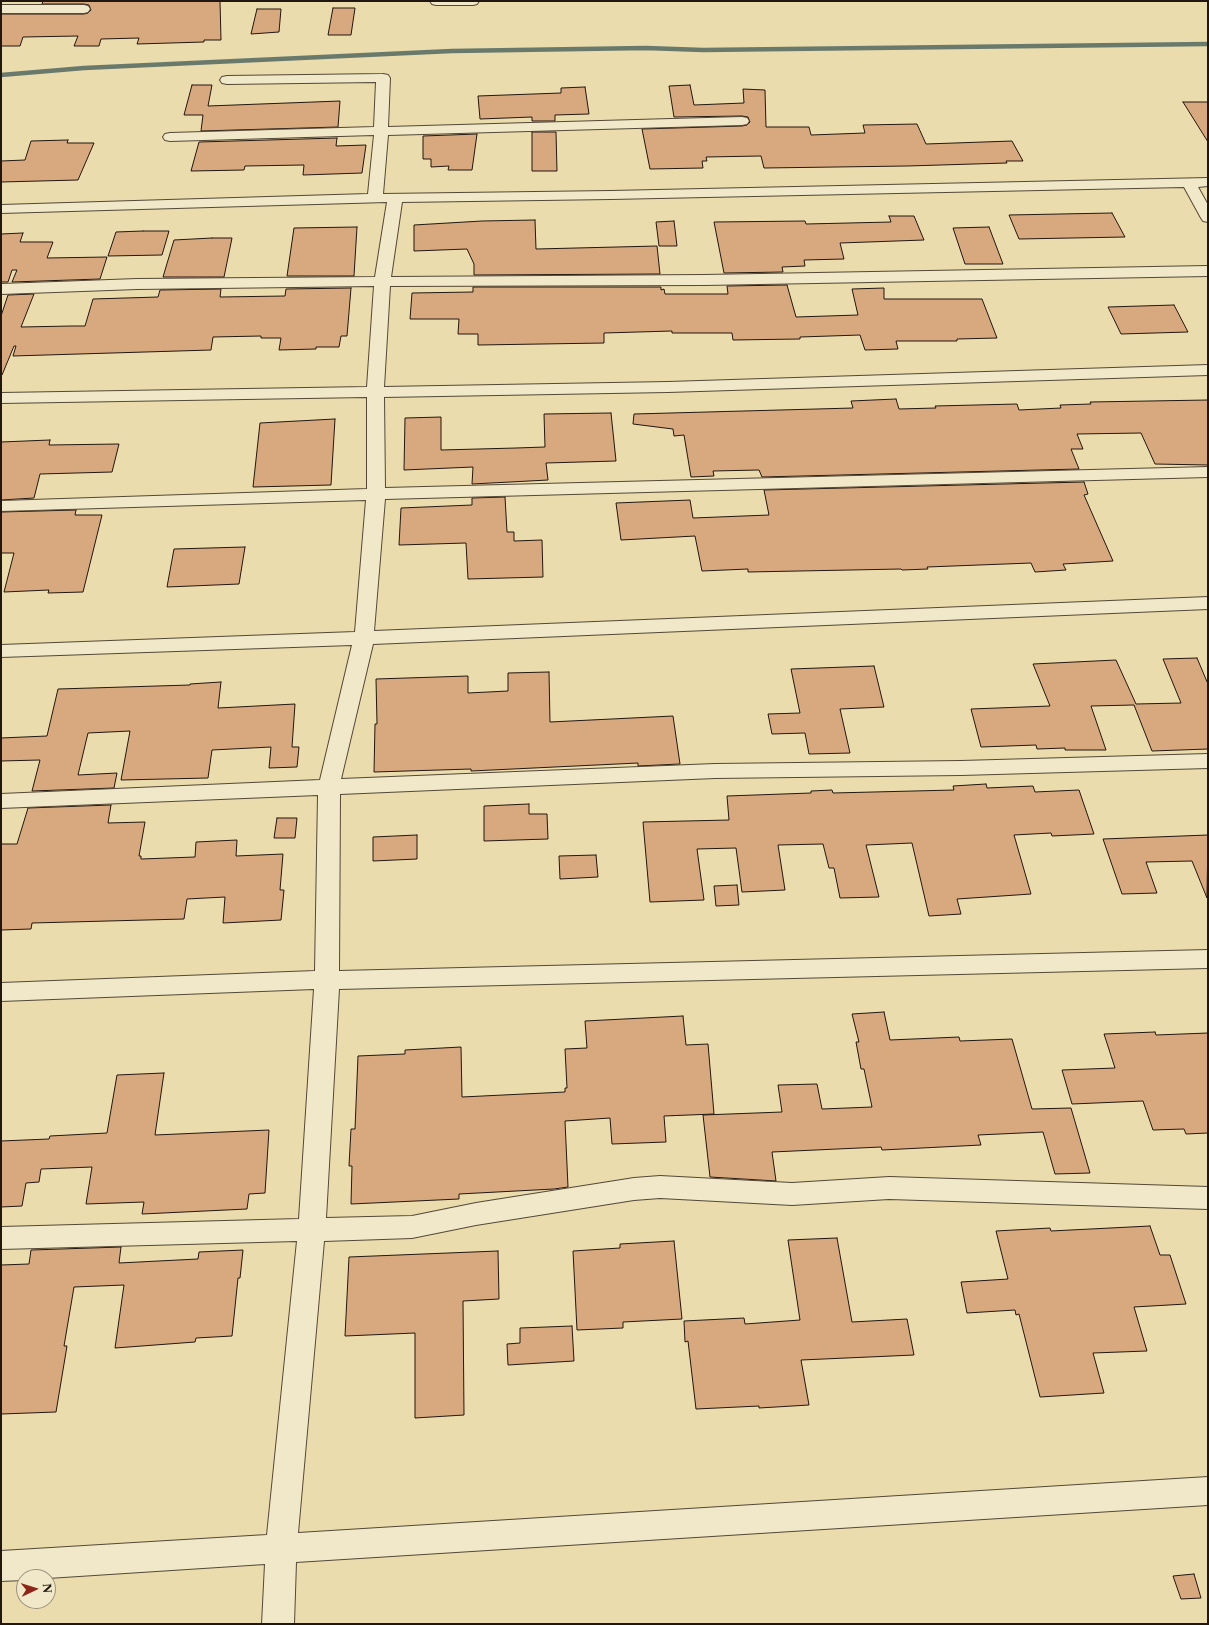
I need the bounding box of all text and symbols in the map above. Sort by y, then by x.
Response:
north arrow [16,1569,56,1609]
text: N [40,1583,54,1593]

